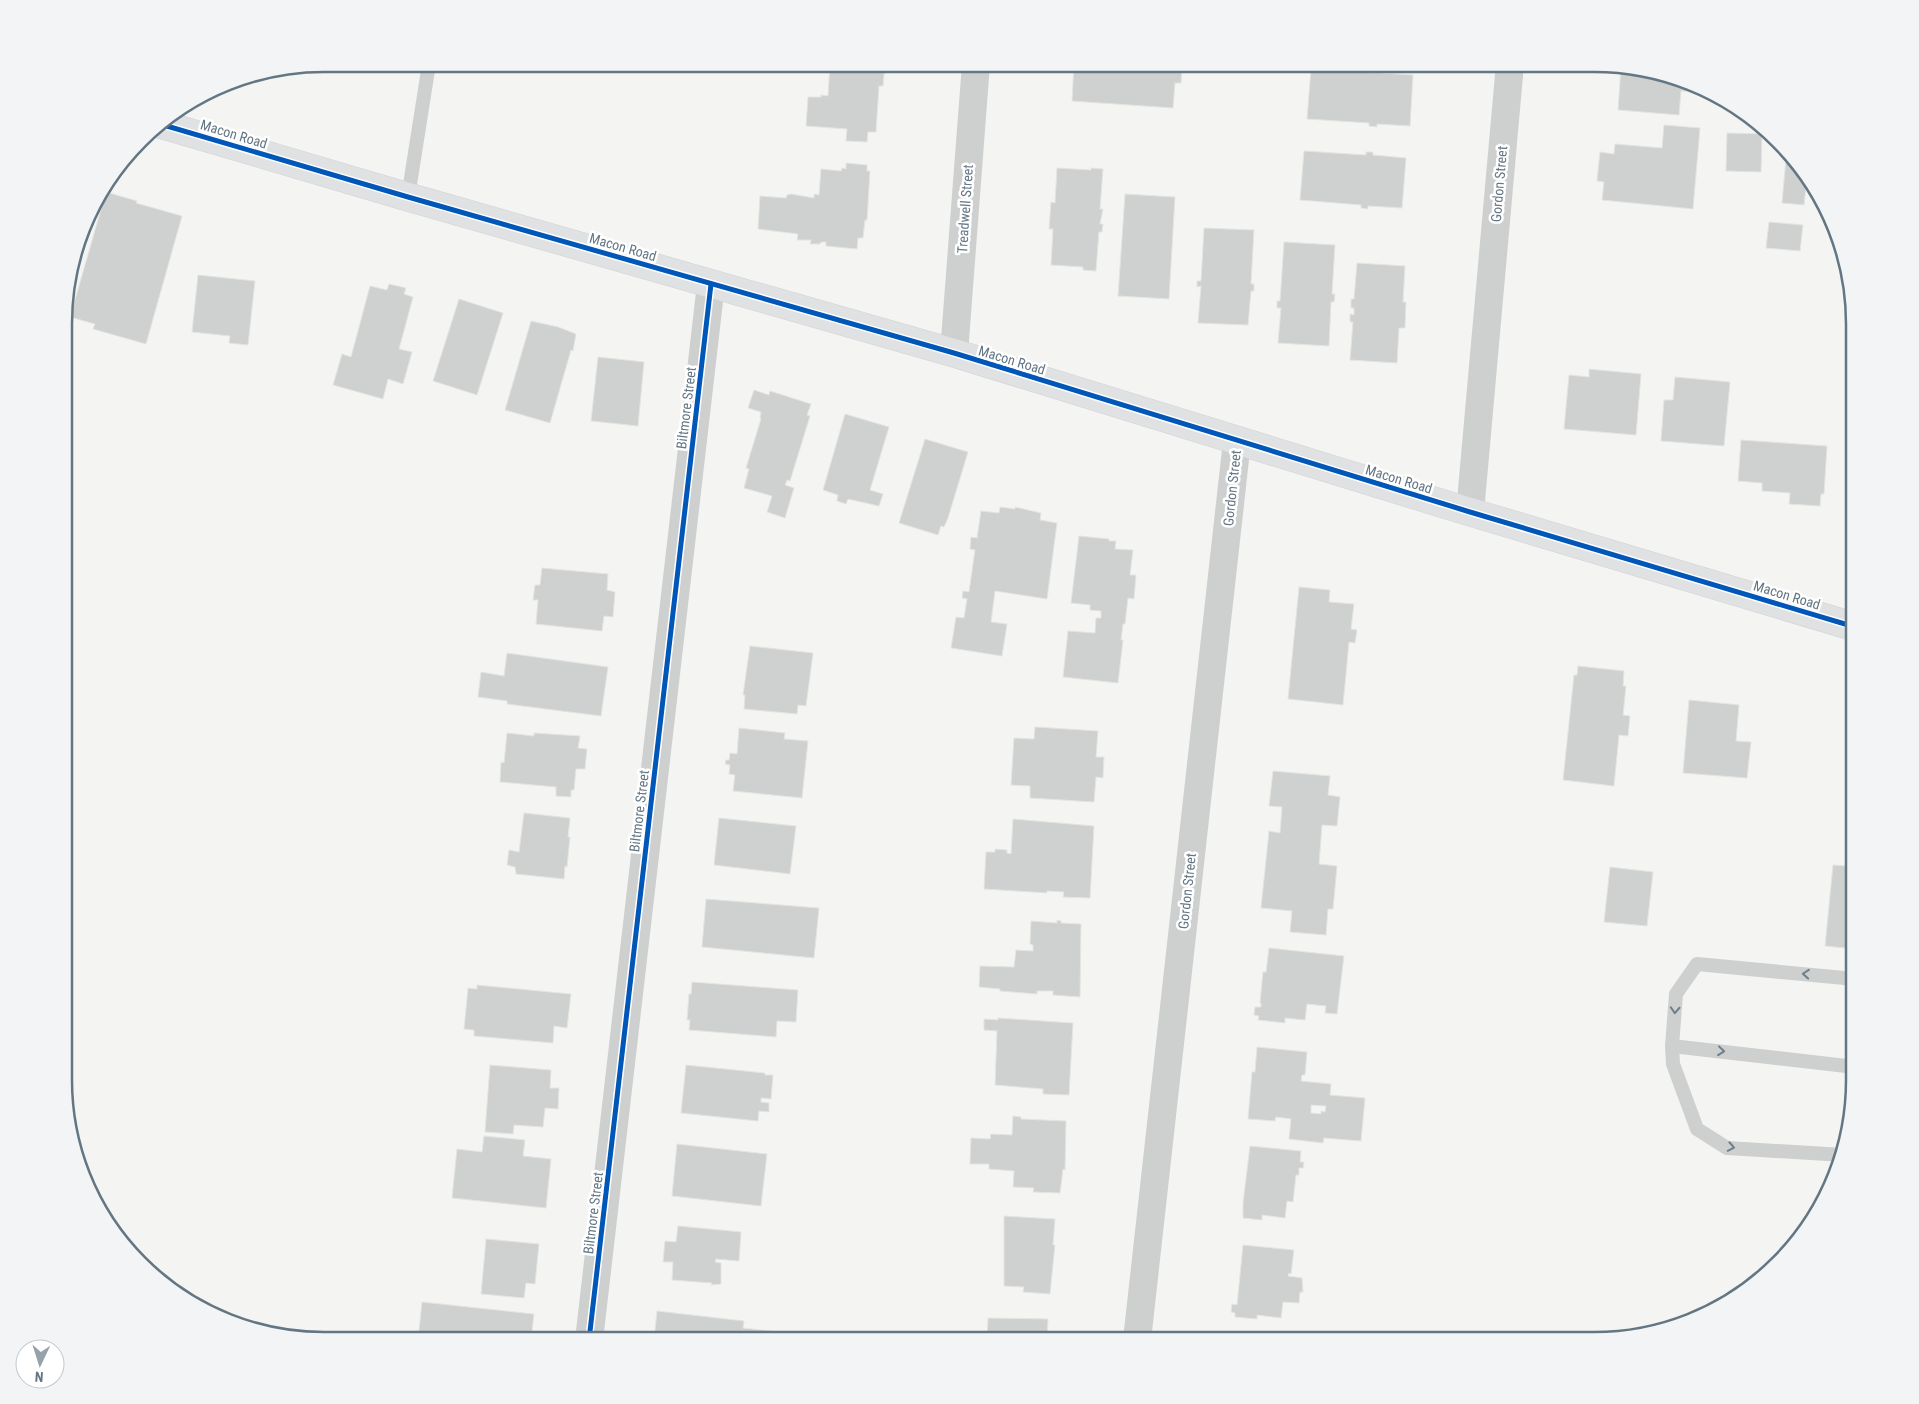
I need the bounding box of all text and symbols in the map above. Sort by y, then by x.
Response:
street label: Macon Road [199,116,269,152]
street label: Gordon Street [1488,145,1510,223]
street label: Treadwell Street [954,164,976,254]
street label: Macon Road [588,230,658,264]
street label: Macon Road [977,342,1047,378]
street label: Biltmore Street [673,366,699,450]
street label: Gordon Street [1220,449,1244,527]
street label: Macon Road [1364,461,1434,497]
street label: Macon Road [1752,577,1822,613]
street label: Biltmore Street [626,769,652,853]
street label: Gordon Street [1175,852,1199,930]
one-way arrow [1802,969,1810,980]
one-way arrow [1669,1006,1680,1014]
one-way arrow [1717,1045,1725,1056]
one-way arrow [1727,1141,1735,1151]
street label: Biltmore Street [580,1171,606,1255]
north arrow [15,1339,65,1389]
text: N [34,1369,44,1385]

